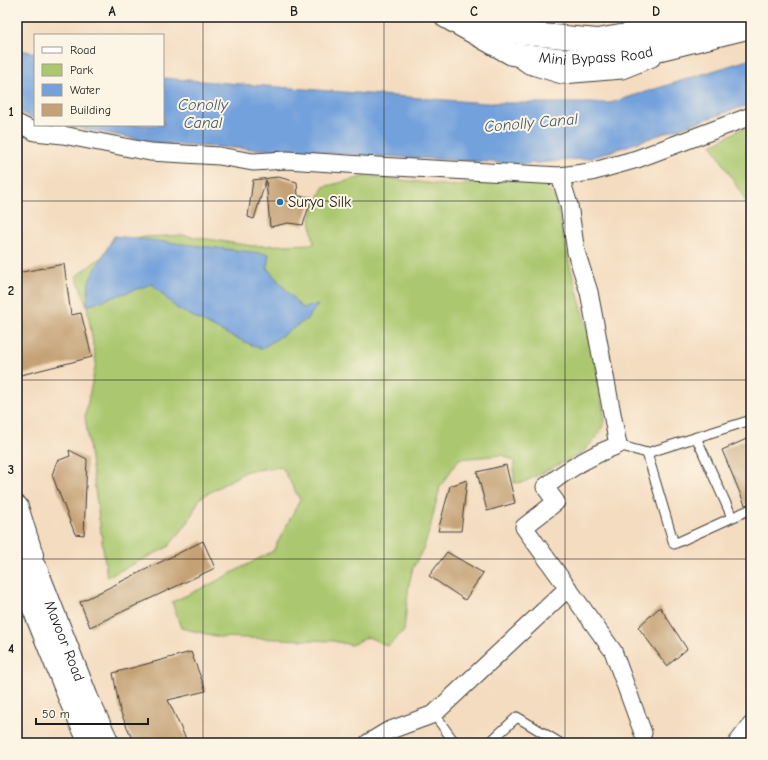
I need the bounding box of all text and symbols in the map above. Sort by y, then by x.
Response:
text: A [108,4,116,19]
text: B [290,4,298,19]
text: C [470,4,478,19]
text: D [652,4,660,19]
legend [34,34,164,126]
street label: Mini Bypass Road [538,42,655,69]
text: Road [70,43,96,57]
text: Park [70,63,93,77]
text: Water [70,83,100,97]
water label: Conolly Canal [178,96,229,132]
text: Building [70,103,111,117]
text: 1 [8,104,14,119]
water label: Conolly Canal [484,110,579,136]
place label: Surya Silk [288,193,352,211]
marker: Surya Silk [275,197,285,207]
text: 2 [8,283,14,298]
text: 3 [8,462,14,477]
street label: Mavoor Road [40,598,89,684]
text: 4 [8,641,14,656]
scale bar [36,700,148,726]
text: 50 m [42,707,70,721]

